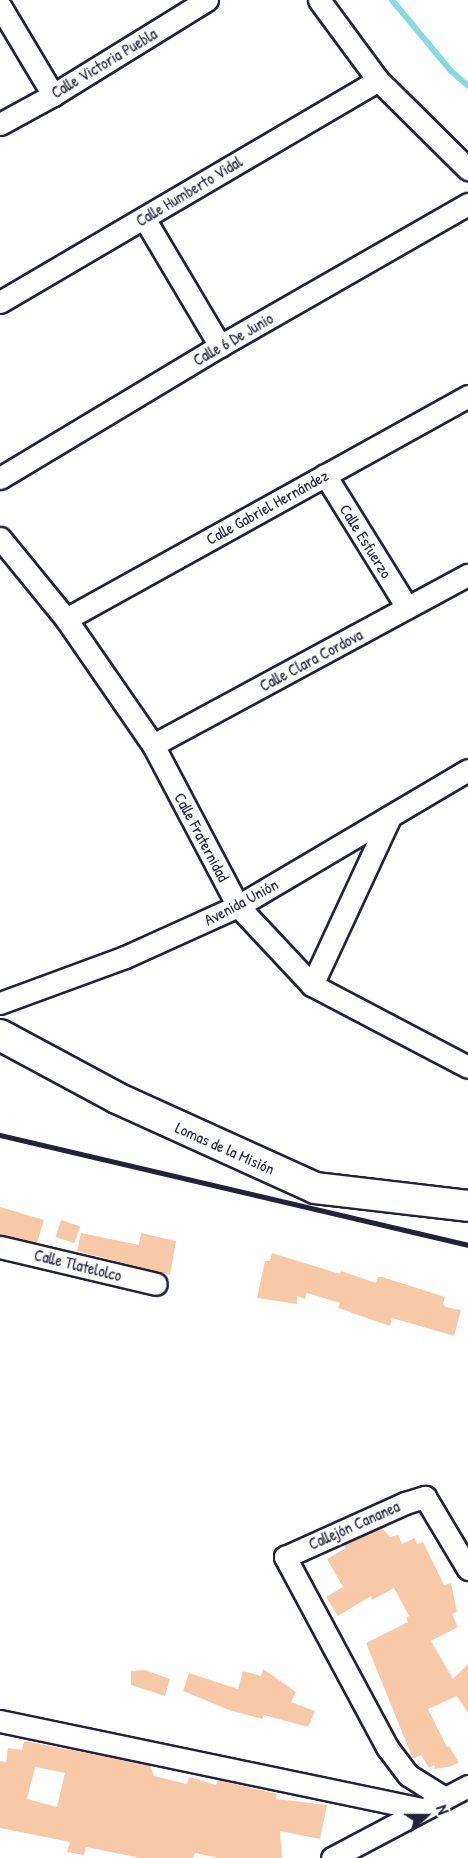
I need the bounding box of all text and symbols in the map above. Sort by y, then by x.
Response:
street label: Calle Victoria Puebla [48,24,160,102]
street label: Calle Humberto Vidal [132,152,246,230]
street label: Calle 6 De Junio [190,308,276,370]
street label: Calle Gabriel Hernández [203,465,331,549]
street label: Calle Esfuerzo [336,501,396,581]
street label: Calle Clara Cordova [256,625,366,695]
street label: Calle Fraternidad [171,789,233,885]
street label: Avenida Unión [201,875,281,929]
street label: Lomas de la Misión [172,1118,278,1178]
street label: Calle Tlatelolco [32,1245,124,1285]
street label: Callejón Cananea [305,1496,403,1554]
north arrow [396,1786,456,1846]
text: N [431,1802,455,1817]

